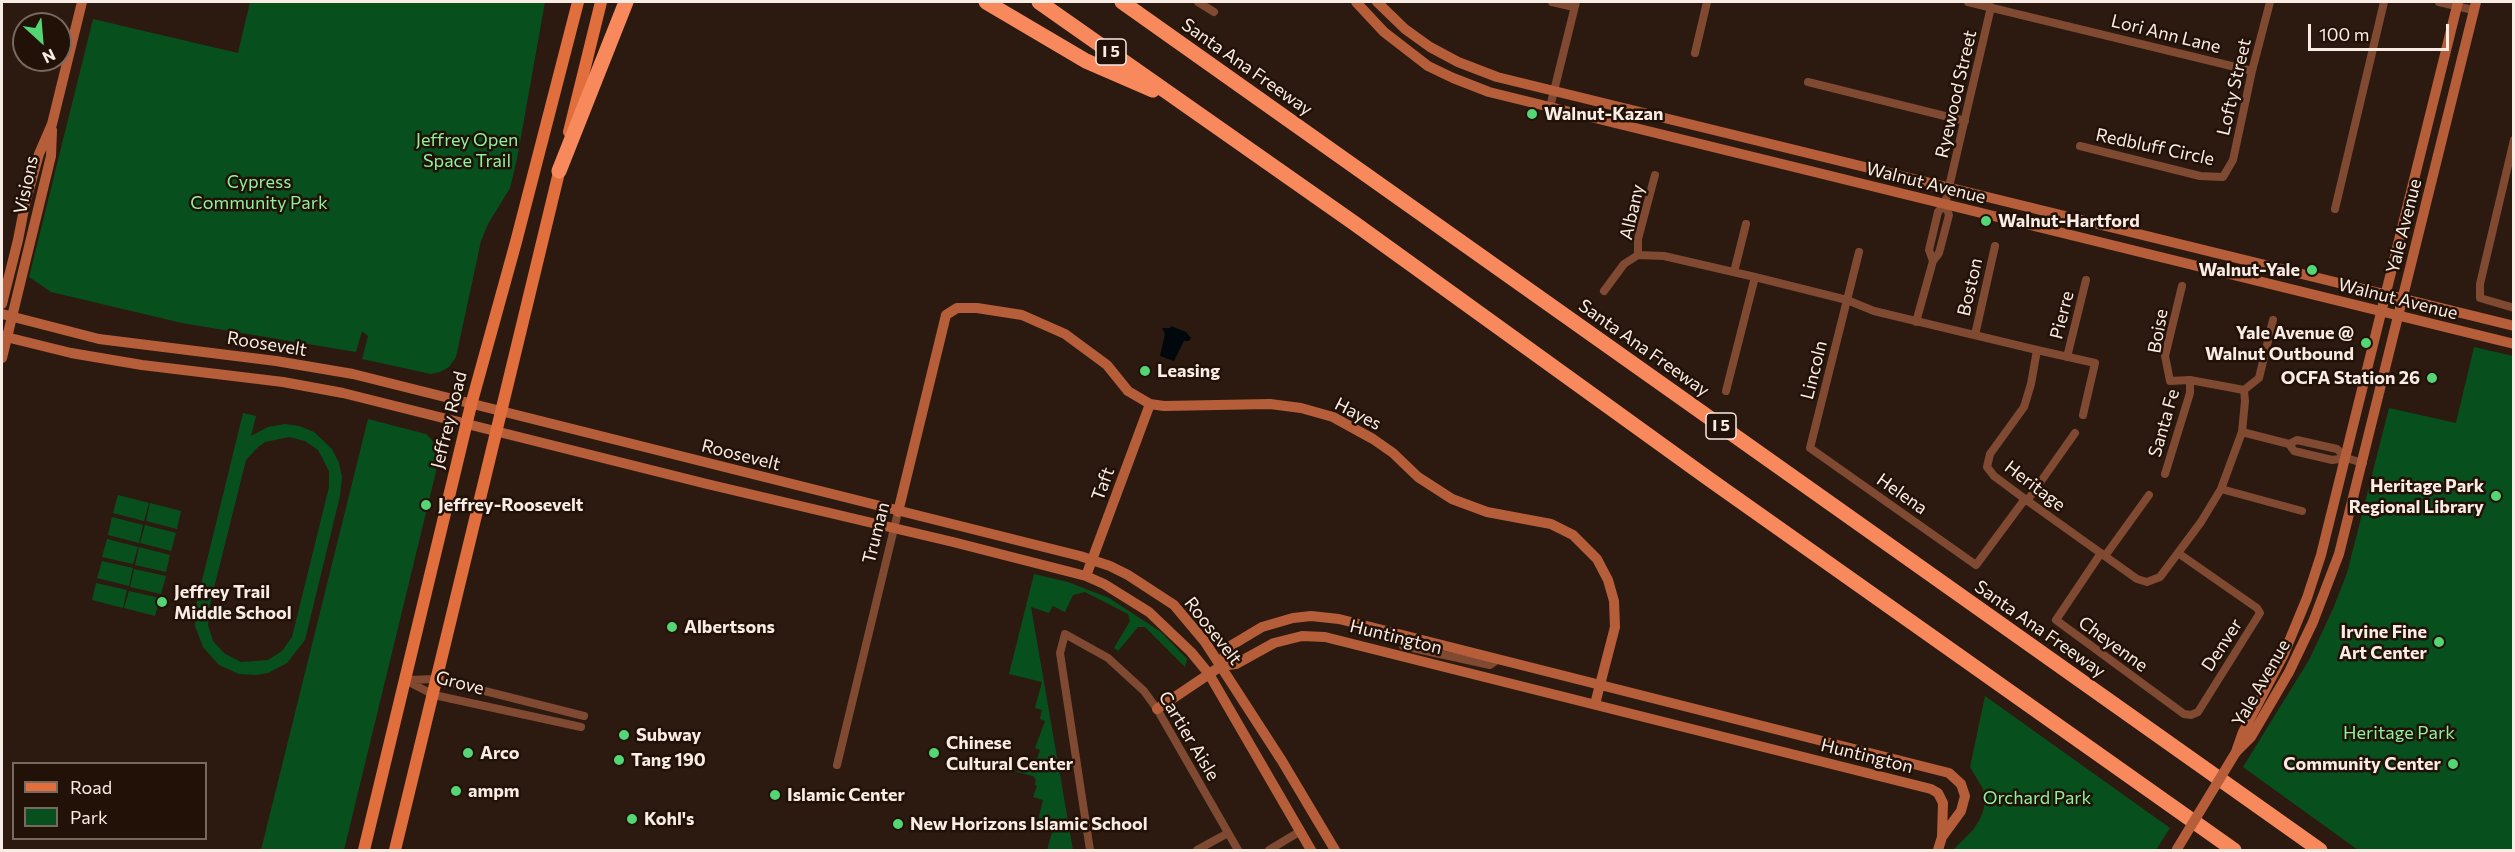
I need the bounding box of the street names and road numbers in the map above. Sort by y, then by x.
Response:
street label: Lori Ann Lane [2109,10,2223,58]
street label: Santa Ana Freeway [1177,14,1317,120]
street label: Ryewood Street [1931,28,1981,160]
street label: Lofty Street [2212,36,2256,138]
road number: I 5 [1096,39,1126,65]
street label: Redbluff Circle [2094,124,2216,170]
street label: Visions [9,154,43,216]
street label: Walnut Avenue [1864,158,1988,208]
street label: Yale Avenue [2382,176,2426,276]
street label: Albany [1615,182,1649,242]
street label: Boston [1953,256,1987,318]
street label: Walnut Avenue [2336,274,2460,324]
street label: Pierre [2046,289,2078,341]
street label: Santa Ana Freeway [1574,295,1714,401]
street label: Boise [2143,307,2173,355]
street label: Roosevelt [225,327,309,361]
street label: Lincoln [1796,338,1832,402]
street label: Jeffrey Road [427,369,471,471]
street label: Santa Fe [2144,386,2184,460]
street label: Hayes [1331,393,1385,435]
road number: I 5 [1706,413,1736,439]
street label: Roosevelt [699,435,783,475]
street label: Heritage [2000,456,2070,516]
street label: Taft [1087,464,1119,504]
street label: Helena [1873,469,1931,519]
street label: Truman [858,500,894,566]
street label: Santa Ana Freeway [1970,576,2110,682]
street label: Roosevelt [1180,593,1246,669]
street label: Cheyenne [2074,612,2152,676]
street label: Huntington [1348,615,1444,659]
street label: Denver [2197,615,2247,675]
street label: Yale Avenue [2227,636,2295,730]
street label: Grove [434,667,486,699]
street label: Cartier Aisle [1154,687,1224,785]
street label: Huntington [1819,734,1915,778]

